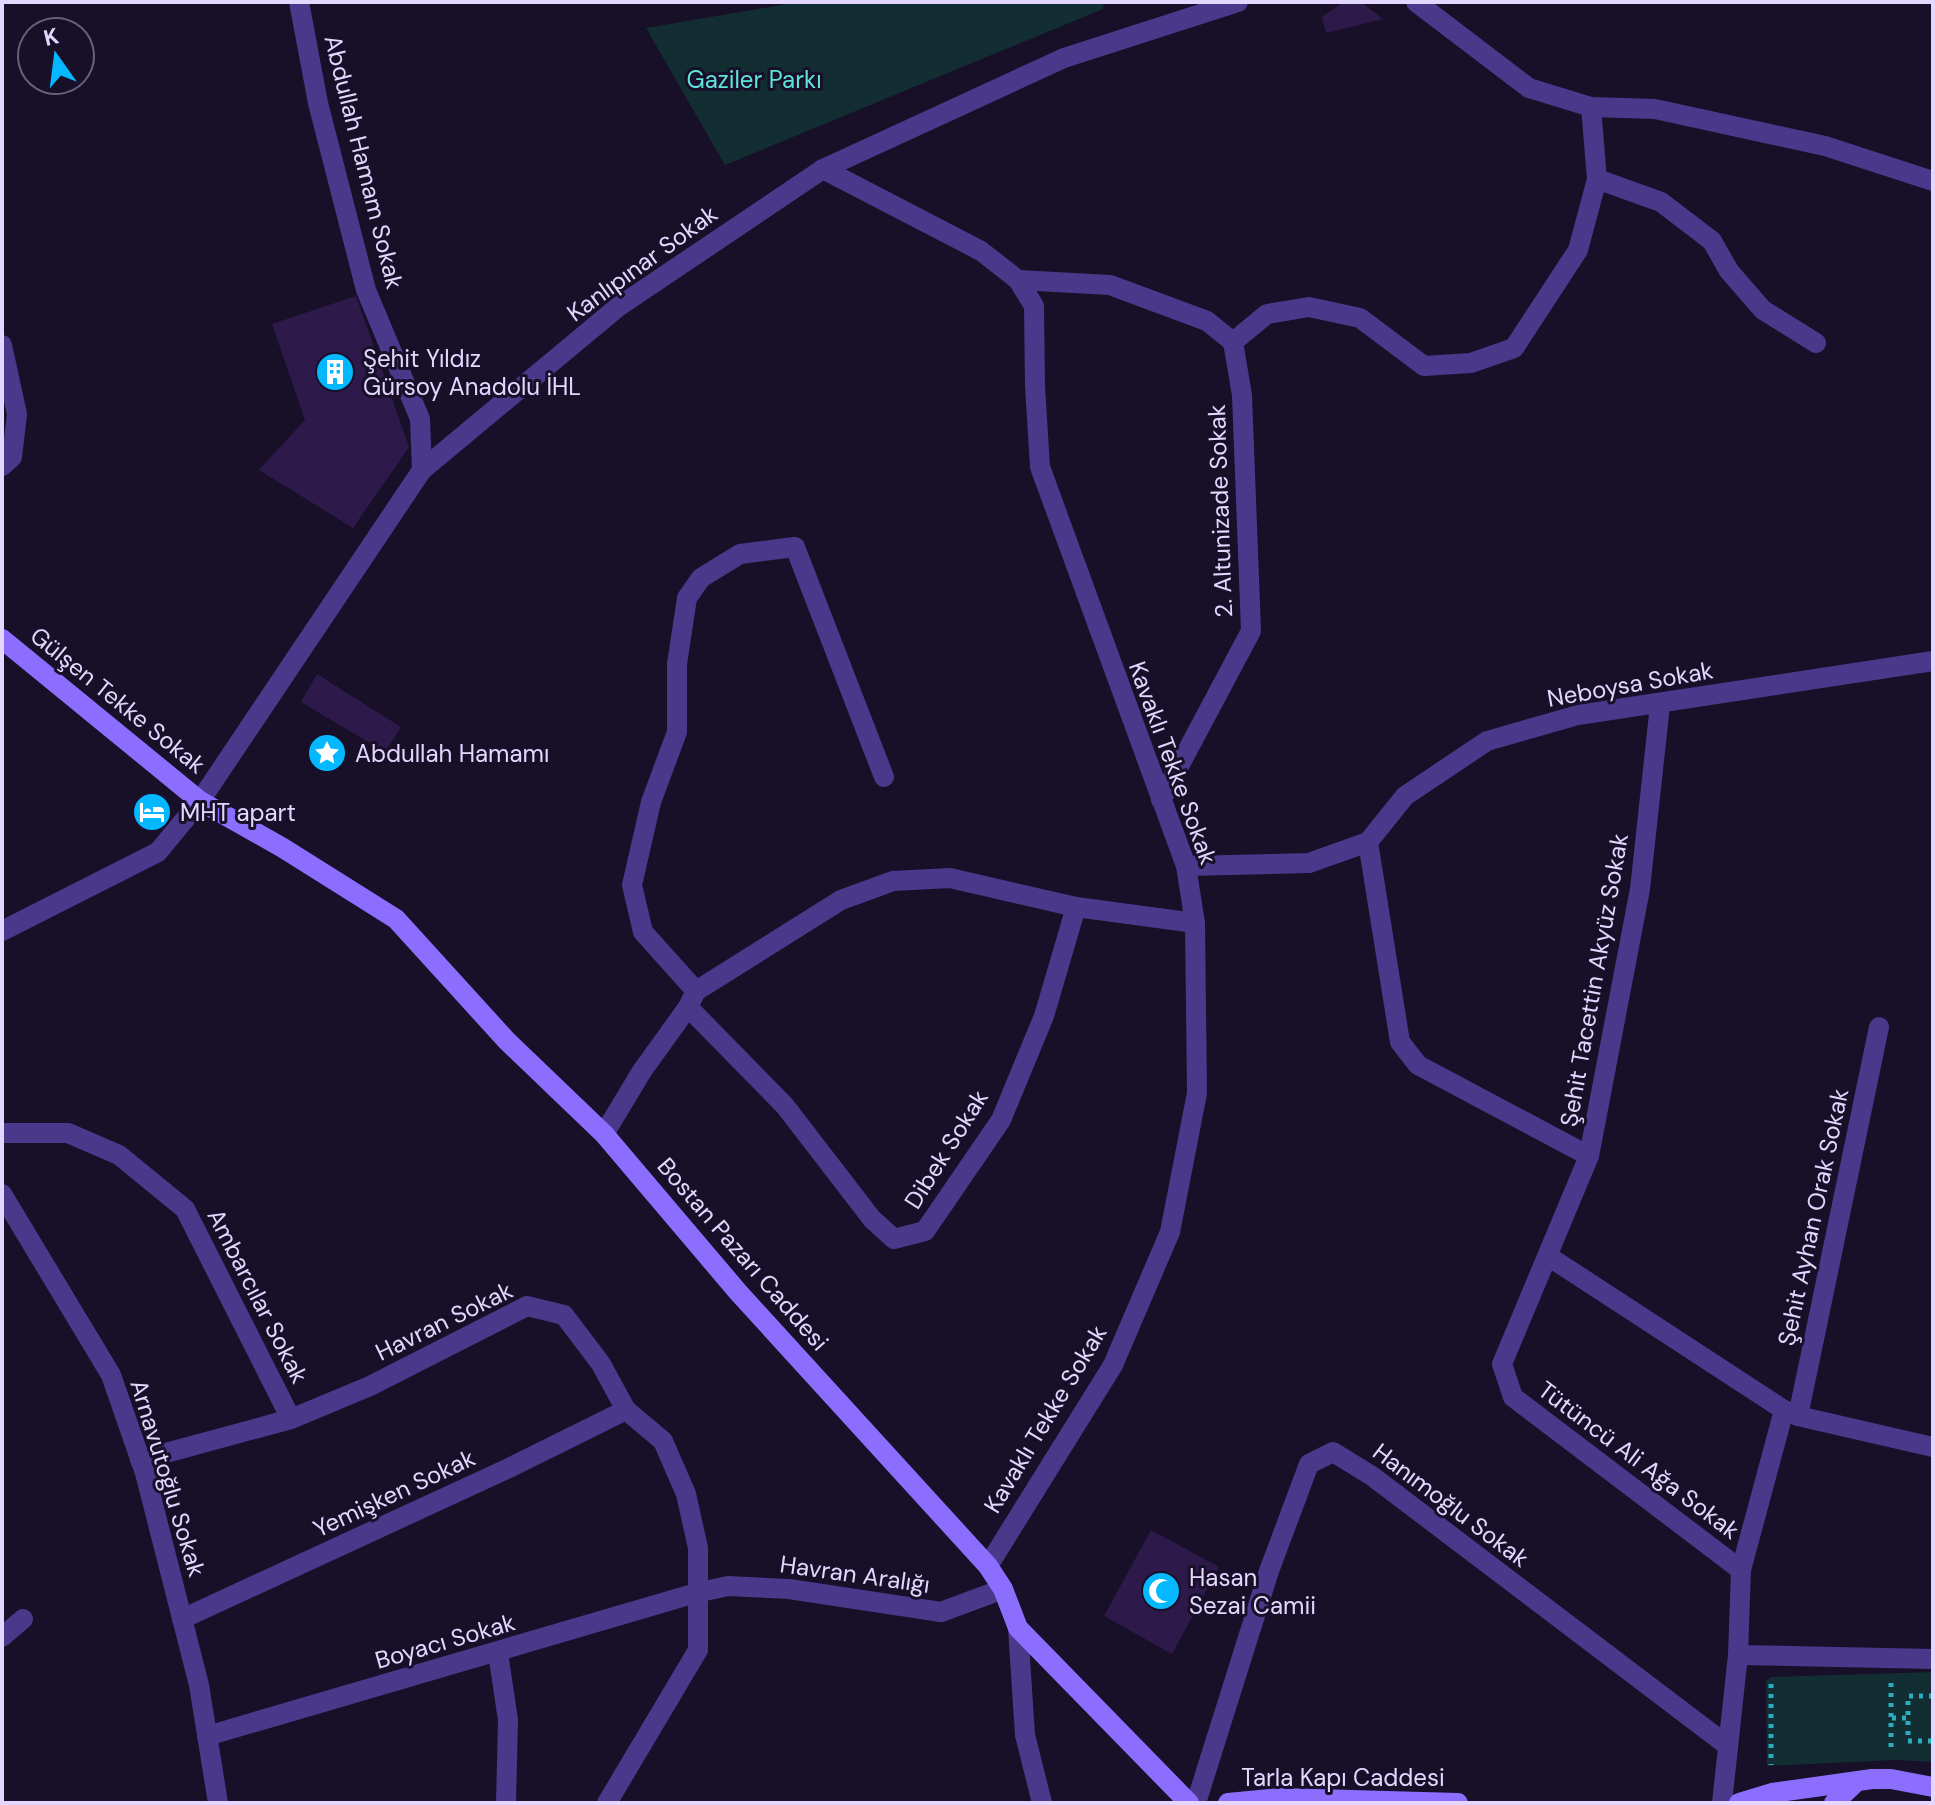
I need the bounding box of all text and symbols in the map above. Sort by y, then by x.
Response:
north arrow [16,16,96,96]
text: K [41,21,62,53]
street label: Abdullah Hamam Sokak [317,32,411,292]
park label: Gaziler Parkı [687,64,822,95]
street label: Kanlıpınar Sokak [561,198,723,328]
place label: Şehit Yıldız Gürsoy Anadolu İHL [363,343,581,402]
building icon: Şehit Yıldız Gürsoy Anadolu İHL [314,351,356,393]
street label: 2. Altunizade Sokak [1201,404,1239,618]
street label: Gülşen Tekke Sokak [24,620,212,780]
street label: Neboysa Sokak [1545,654,1715,714]
street label: Kavaklı Tekke Sokak [1122,657,1224,869]
place icon: Abdullah Hamamı [306,732,348,774]
place label: Abdullah Hamamı [355,738,549,769]
hotel icon: MHT apart [131,791,173,833]
place label: MHT apart [180,797,296,828]
street label: Şehit Tacettin Akyüz Sokak [1553,831,1635,1129]
street label: Dibek Sokak [897,1084,995,1214]
street label: Şehit Ayhan Orak Sokak [1771,1086,1855,1348]
street label: Bostan Pazarı Caddesi [651,1151,835,1357]
street label: Ambarcılar Sokak [201,1203,315,1389]
street label: Havran Sokak [370,1274,518,1368]
street label: Kavaklı Tekke Sokak [977,1319,1113,1519]
street label: Tütüncü Ali Ağa Sokak [1532,1374,1746,1546]
street label: Arnavutoğlu Sokak [123,1376,213,1580]
street label: Hanımoğlu Sokak [1367,1436,1535,1574]
street label: Yemişken Sokak [308,1442,480,1544]
street label: Havran Aralığı [778,1548,932,1600]
place label: Hasan Sezai Camii [1189,1562,1316,1621]
mosque icon: Hasan Sezai Camii [1140,1570,1182,1612]
street label: Boyacı Sokak [371,1606,519,1676]
street label: Tarla Kapı Caddesi [1241,1762,1445,1793]

